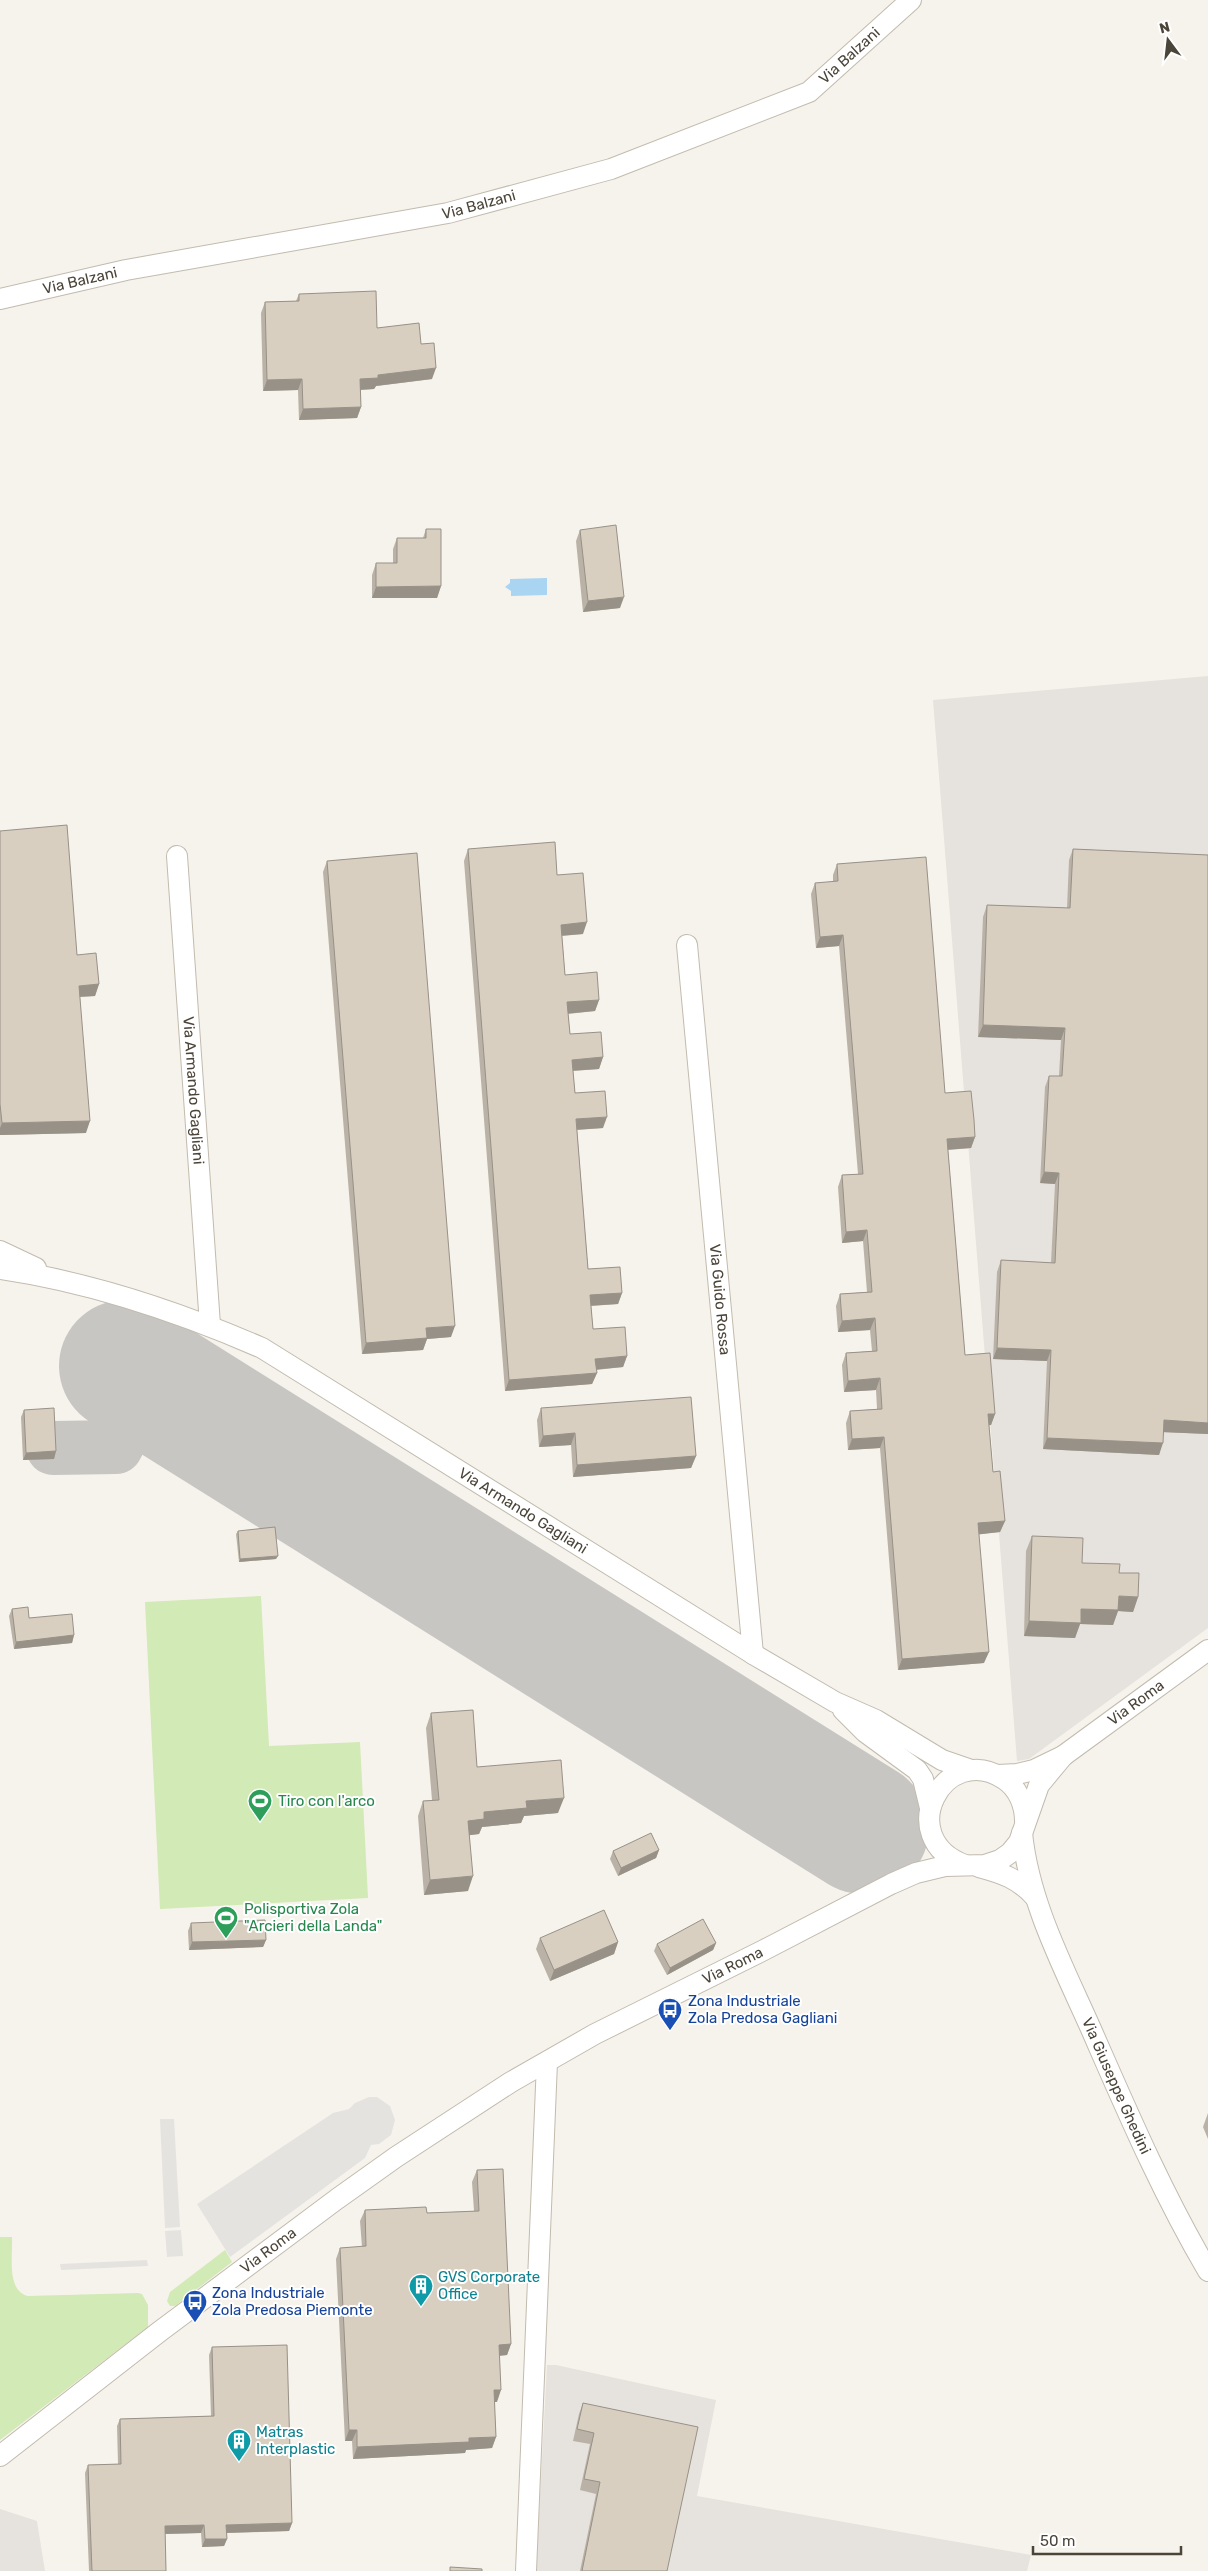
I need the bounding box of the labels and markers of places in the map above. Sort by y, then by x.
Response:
sports icon: Tiro con l'arco [247,1788,273,1822]
place label: Tiro con l'arco [278,1792,375,1810]
place label: Polisportiva Zola "Arcieri della Landa" [244,1900,382,1935]
sports icon: Polisportiva Zola "Arcieri della Landa" [213,1905,239,1939]
place label: Zona Industriale Zola Predosa Gagliani [688,1992,837,2027]
bus stop icon: Zona Industriale Zola Predosa Gagliani [657,1997,683,2031]
place label: GVS Corporate Office [438,2268,540,2303]
building icon: GVS Corporate Office [408,2273,434,2307]
place label: Zona Industriale Zola Predosa Piemonte [212,2284,373,2319]
bus stop icon: Zona Industriale Zola Predosa Piemonte [182,2289,208,2323]
place label: Matras Interplastic [256,2423,335,2458]
building icon: Matras Interplastic [226,2428,252,2462]

